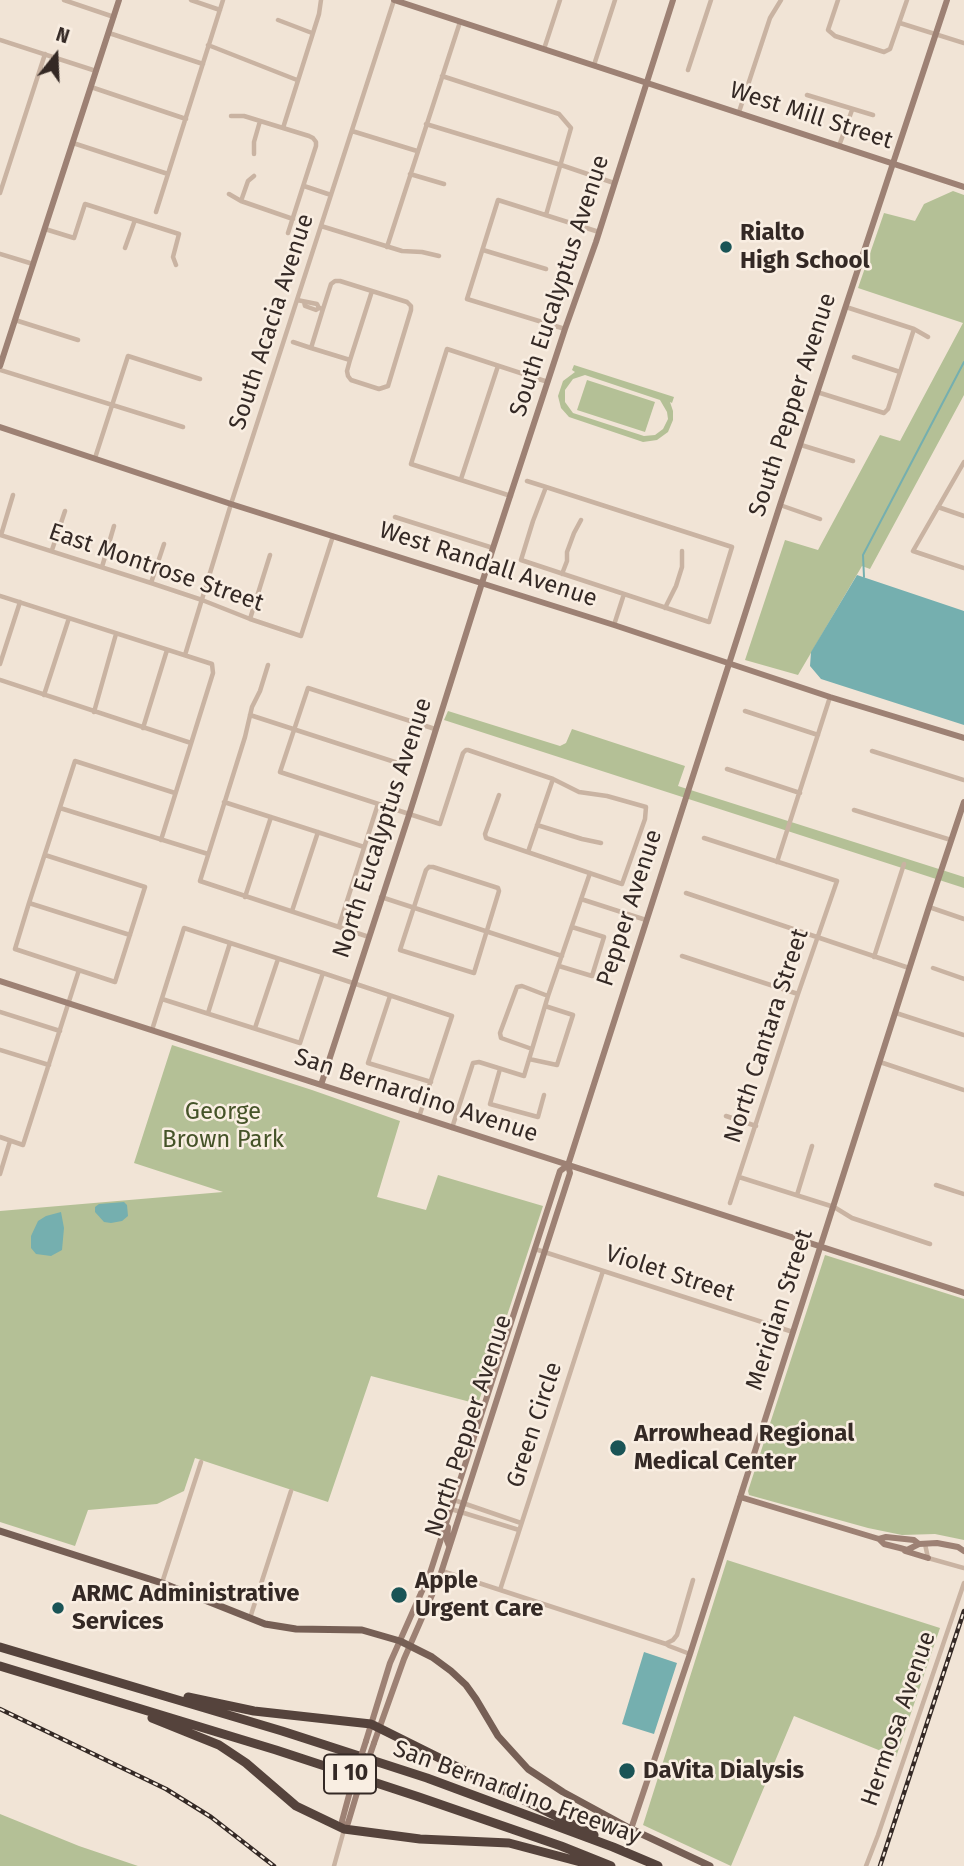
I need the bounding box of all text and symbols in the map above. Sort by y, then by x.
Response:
north arrow [21,21,91,91]
text: N [53,23,72,48]
street label: West Mill Street [726,76,896,156]
street label: South Eucalyptus Avenue [504,152,616,420]
street label: South Acacia Avenue [223,210,321,434]
place label: Rialto High School [740,219,870,275]
marker: Rialto High School [718,239,734,255]
street label: South Pepper Avenue [743,290,843,520]
street label: West Randall Avenue [375,516,601,614]
street label: East Montrose Street [45,518,267,618]
street label: North Eucalyptus Avenue [327,694,439,962]
street label: Pepper Avenue [591,826,669,990]
street label: North Cantara Street [719,925,815,1147]
street label: San Bernardino Avenue [291,1043,541,1149]
park label: George Brown Park [162,1098,284,1154]
street label: Meridian Street [740,1226,820,1394]
street label: Violet Street [602,1240,738,1308]
street label: North Pepper Avenue [419,1311,519,1541]
street label: Green Circle [501,1358,569,1492]
place label: Arrowhead Regional Medical Center [634,1420,854,1476]
marker: Arrowhead Regional Medical Center [608,1438,628,1458]
place label: Apple Urgent Care [415,1567,544,1623]
place label: ARMC Administrative Services [72,1580,299,1636]
marker: Apple Urgent Care [389,1585,409,1605]
marker: ARMC Administrative Services [50,1600,66,1616]
street label: Hermosa Avenue [856,1628,942,1810]
street label: San Bernardino Freeway [389,1735,645,1851]
road number: I 10 [324,1754,376,1794]
place label: DaVita Dialysis [643,1757,804,1785]
marker: DaVita Dialysis [617,1761,637,1781]

